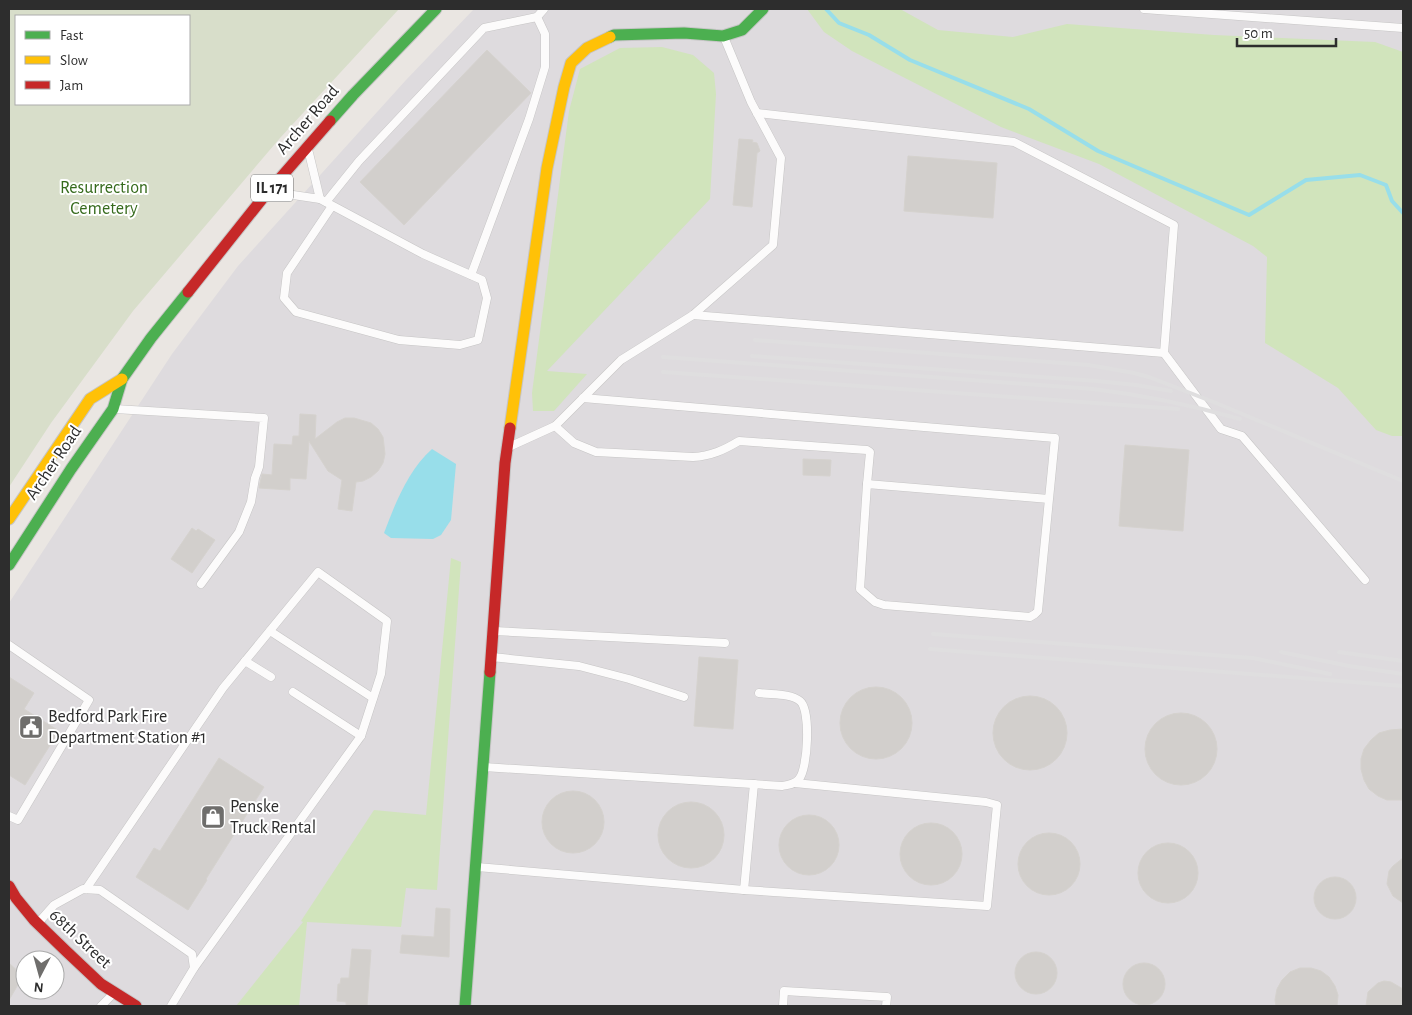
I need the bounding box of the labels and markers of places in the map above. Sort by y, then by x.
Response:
place label: Bedford Park Fire Department Station #1 [48,708,207,747]
public building icon: Bedford Park Fire Department Station #1 [18,714,44,740]
place label: Penske Truck Rental [230,798,316,837]
shop icon: Penske Truck Rental [200,804,226,830]

